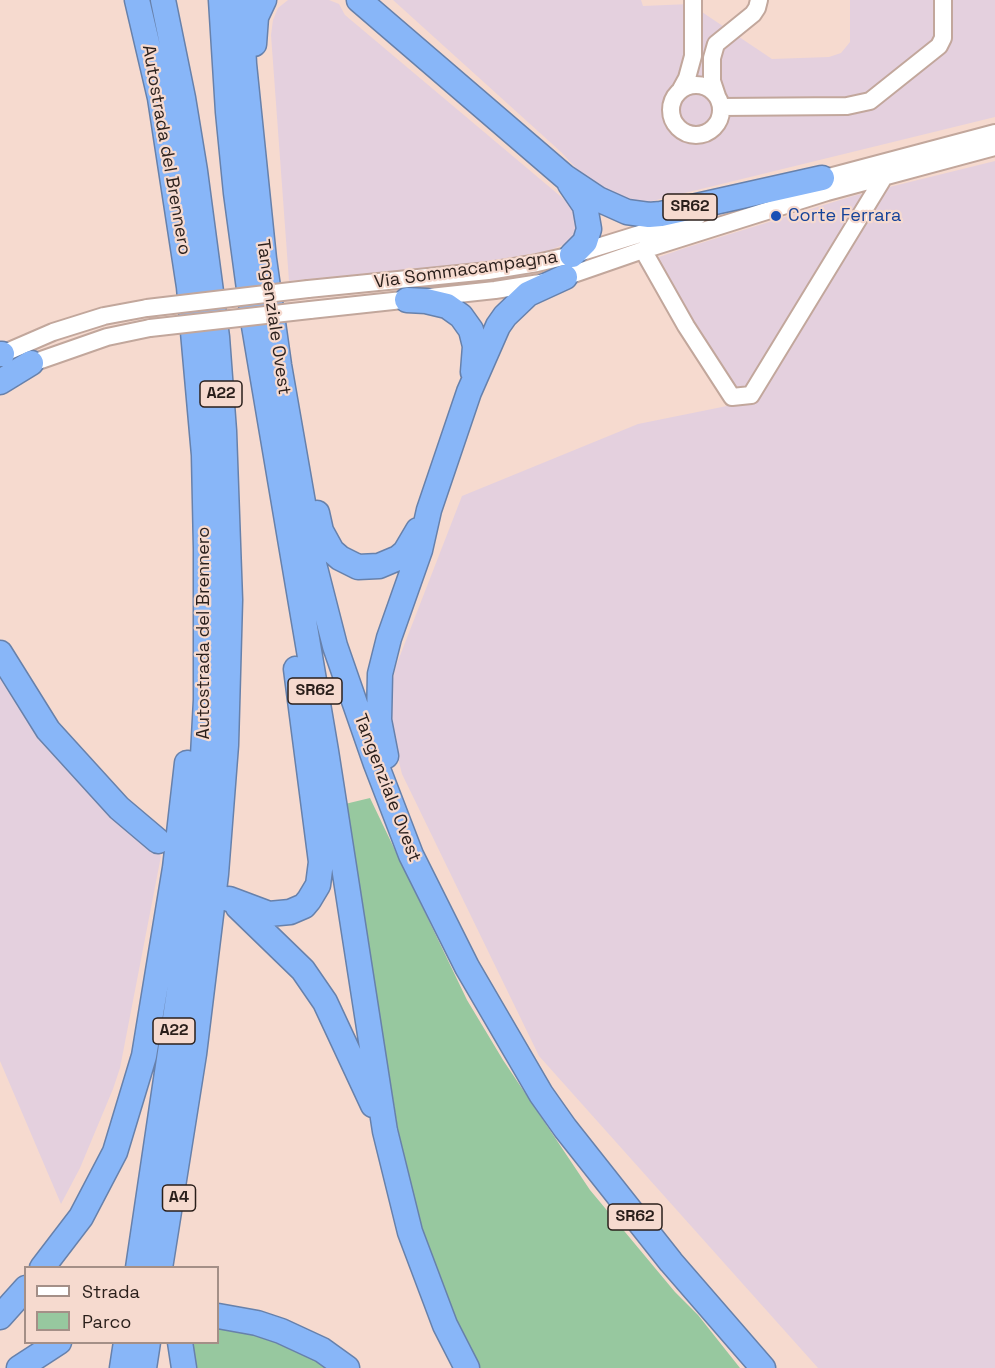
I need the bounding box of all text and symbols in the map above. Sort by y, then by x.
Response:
street label: Autostrada del Brennero [137,43,195,257]
road number: SR62 [663,194,717,220]
place label: Corte Ferrara [788,205,901,227]
marker: Corte Ferrara [769,209,783,223]
street label: Tangenziale Ovest [251,238,295,396]
street label: Via Sommacampagna [373,246,559,294]
road number: A22 [200,381,242,407]
street label: Autostrada del Brennero [193,527,215,739]
road number: SR62 [288,678,342,704]
street label: Tangenziale Ovest [349,711,425,865]
road number: A22 [153,1018,195,1044]
road number: A4 [162,1185,195,1211]
road number: SR62 [608,1204,662,1230]
legend [24,1266,219,1344]
text: Strada [82,1280,140,1303]
text: Parco [82,1310,131,1333]

